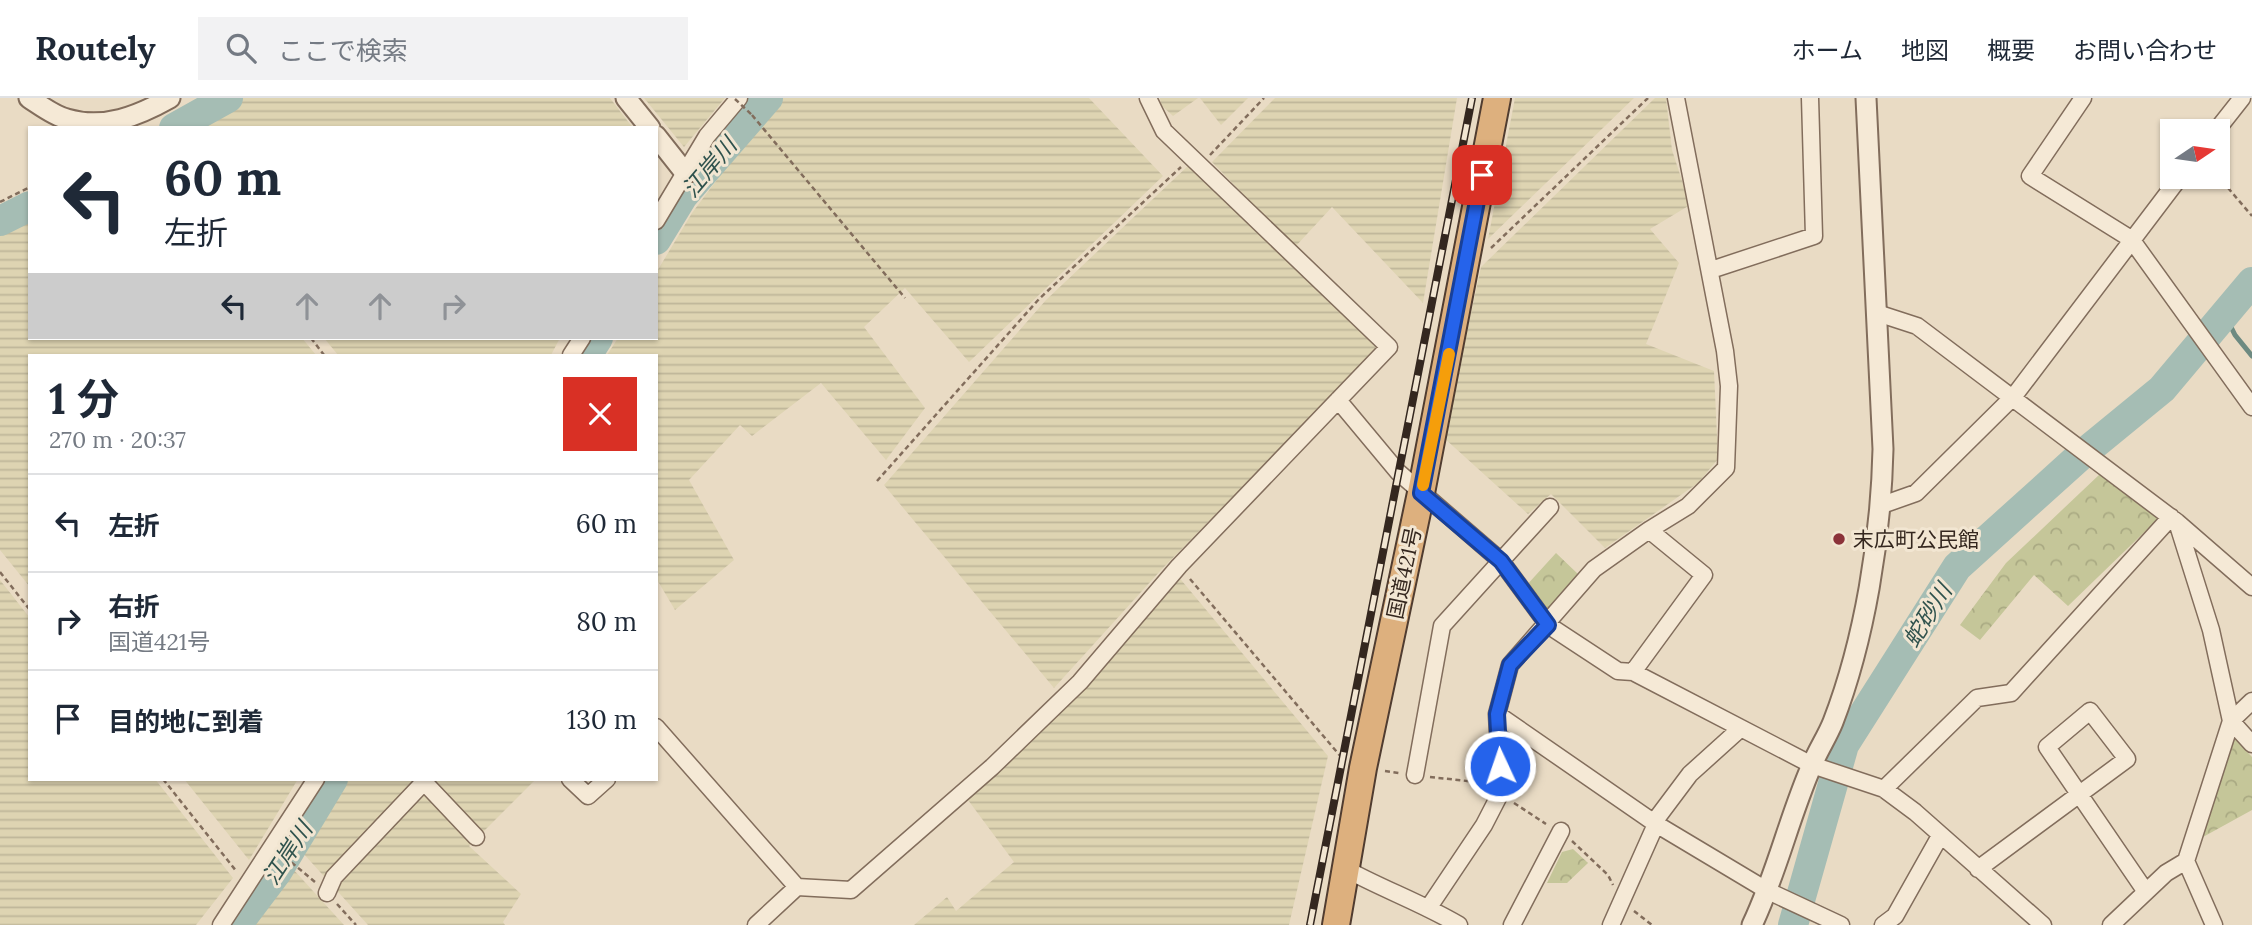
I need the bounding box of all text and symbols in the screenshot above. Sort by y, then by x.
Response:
search box [198,17,688,80]
text: Routely [35,27,156,69]
icon: search [222,29,260,67]
text: ここで検索 [278,34,408,67]
text: ホーム [1792,35,1863,66]
text: 地図 [1901,35,1949,66]
text: 概要 [1987,35,2035,66]
text: お問い合わせ [2073,35,2217,66]
north arrow [2160,119,2230,189]
map controls [2160,119,2230,189]
water label: 江岸川 [676,129,744,203]
pin [1452,145,1512,205]
text: 60 m [164,146,281,208]
icon: left [49,154,140,245]
icon: arrive [1463,156,1501,194]
text: 左折 [164,212,228,253]
icon: left [215,287,253,325]
icon: ahead [288,287,326,325]
icon: ahead [361,287,399,325]
icon: right [434,287,472,325]
text: 1 分 [49,372,119,426]
button: close [563,377,637,451]
text: 270 m · 20:37 [49,425,186,454]
icon: left [49,504,87,542]
text: 60 m [576,507,637,540]
text: 左折 [108,509,160,542]
street label: 国道421号 [1381,525,1427,621]
place label: 末広町公民館 [1853,526,1979,553]
marker: 末広町公民館 [1831,531,1847,547]
water label: 蛇砂川 [1896,576,1959,652]
text: 右折 [108,590,160,623]
icon: right [49,602,87,640]
text: 80 m [576,605,637,638]
text: 国道421号 [108,627,210,656]
icon: arrive [49,700,87,738]
text: 130 m [567,703,637,736]
text: 目的地に到着 [108,705,264,738]
position arrow [1463,729,1537,803]
water label: 江岸川 [256,814,320,890]

